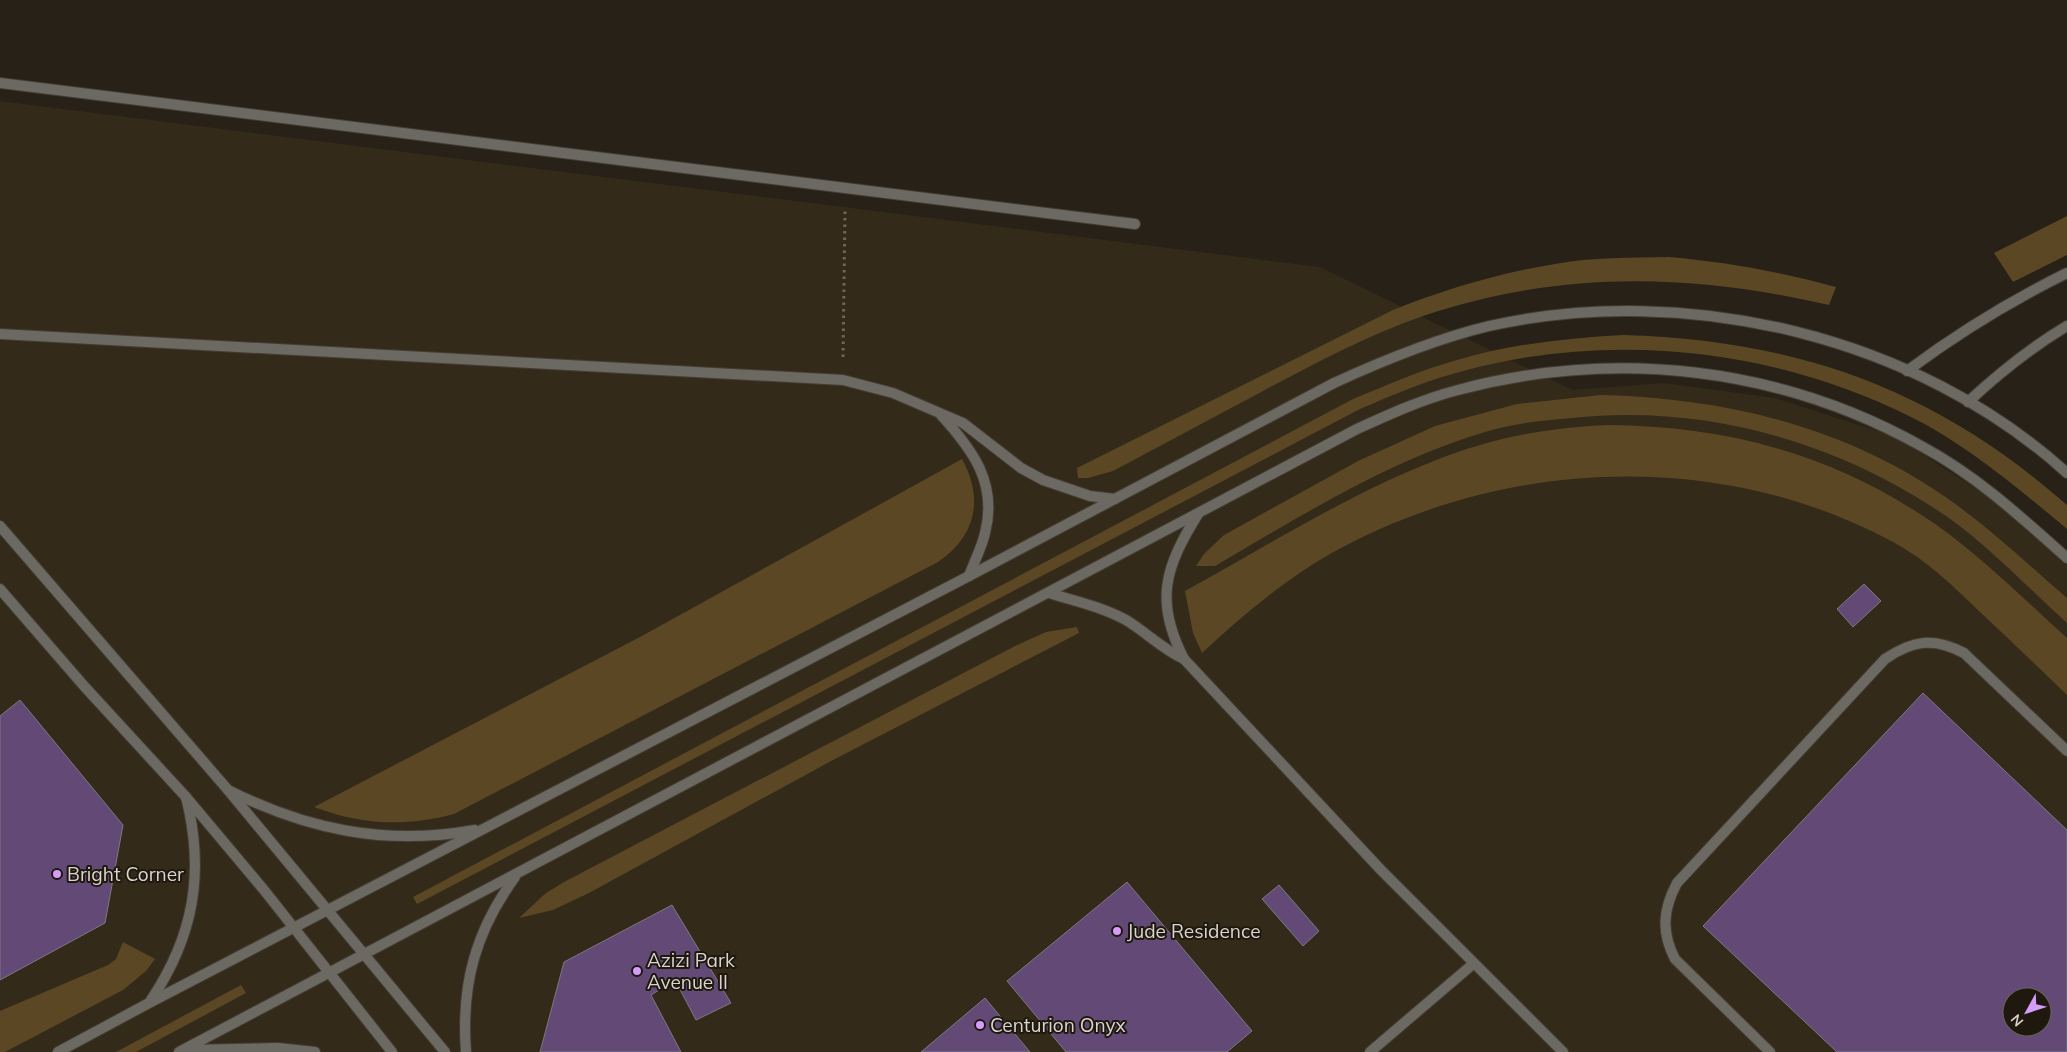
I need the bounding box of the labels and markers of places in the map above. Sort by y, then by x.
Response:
place label: Bright Corner [67,862,184,886]
marker: Bright Corner [51,868,63,880]
place label: Jude Residence [1127,919,1261,943]
marker: Jude Residence [1111,925,1123,937]
place label: Azizi Park Avenue II [647,948,735,994]
marker: Azizi Park Avenue II [631,965,643,977]
place label: Centurion Onyx [990,1013,1126,1037]
marker: Centurion Onyx [974,1019,986,1031]

